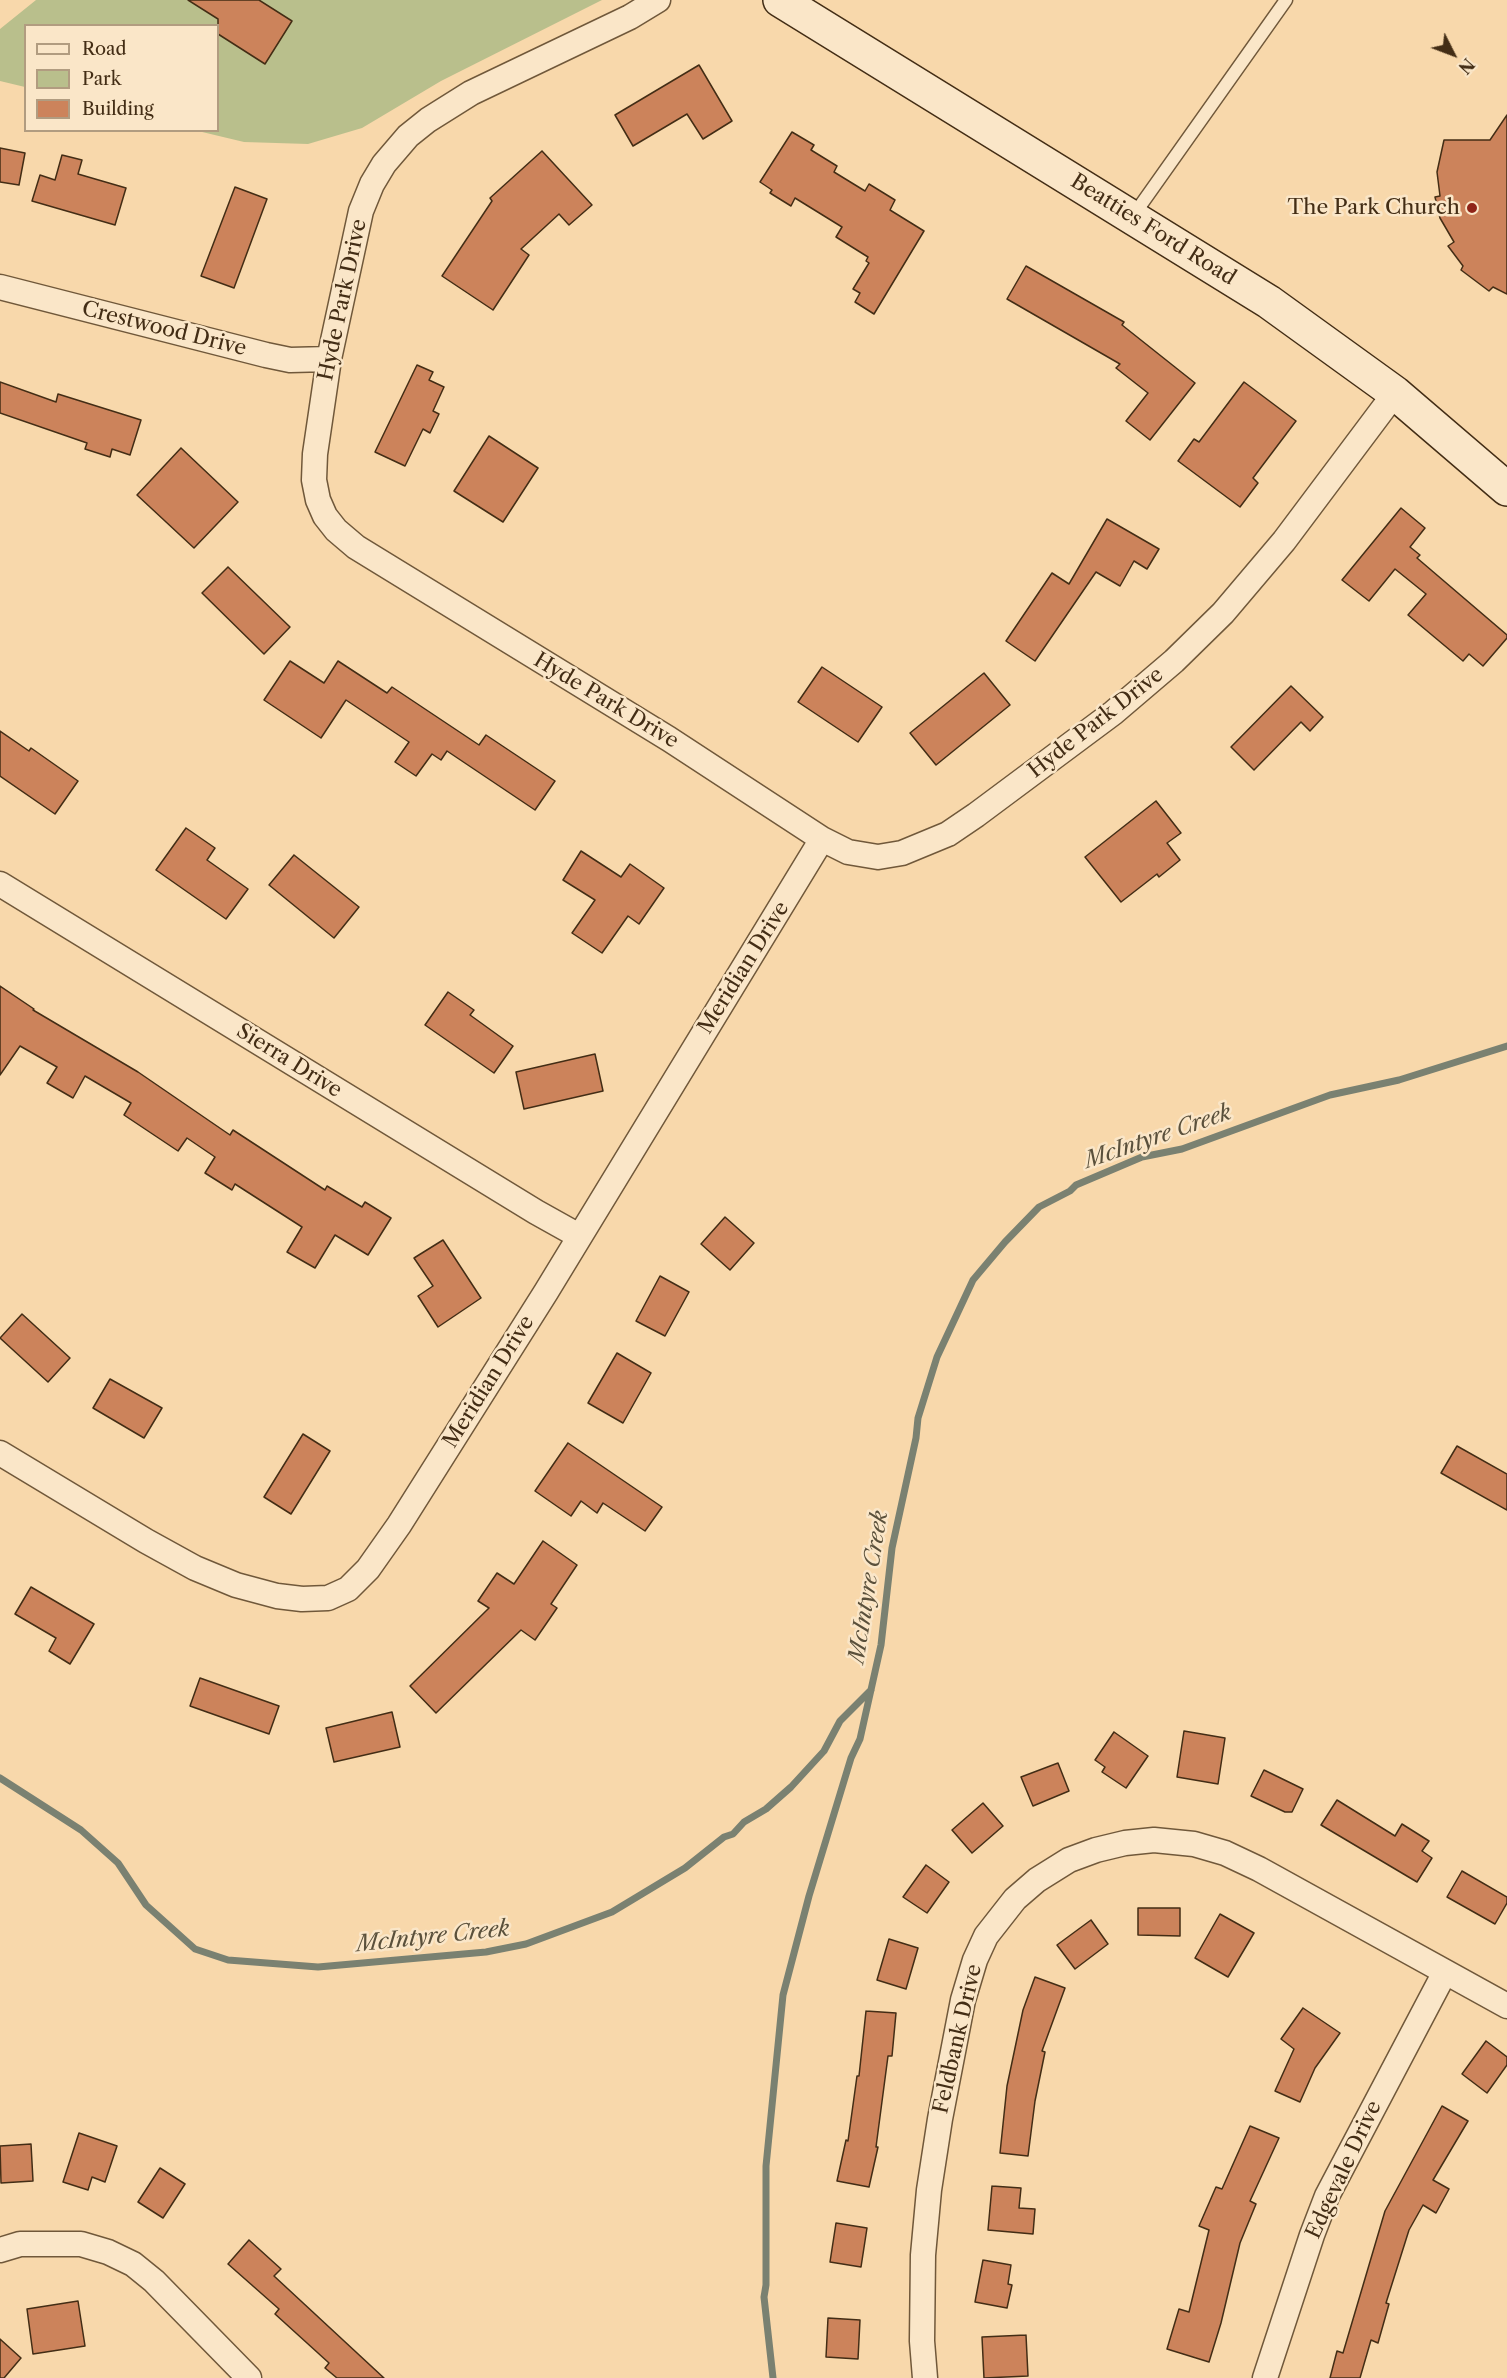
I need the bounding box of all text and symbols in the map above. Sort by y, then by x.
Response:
legend [24,24,219,132]
north arrow [1423,24,1483,84]
text: Road [82,38,127,60]
text: N [1454,54,1478,78]
text: Park [82,68,121,90]
text: Building [82,98,154,120]
street label: Beatties Ford Road [1066,169,1240,291]
place label: The Park Church [1288,195,1460,221]
marker: The Park Church [1465,201,1479,215]
street label: Hyde Park Drive [314,217,372,383]
street label: Crestwood Drive [79,296,249,362]
street label: Hyde Park Drive [529,648,683,754]
street label: Hyde Park Drive [1023,662,1169,784]
street label: Meridian Drive [693,897,795,1039]
street label: Sierra Drive [232,1019,346,1103]
water label: McIntyre Creek [1081,1099,1235,1175]
street label: Meridian Drive [438,1311,540,1453]
water label: McIntyre Creek [844,1509,894,1665]
water label: McIntyre Creek [355,1916,511,1958]
street label: Feldbank Drive [929,1962,987,2116]
street label: Edgevale Drive [1301,2097,1387,2243]

